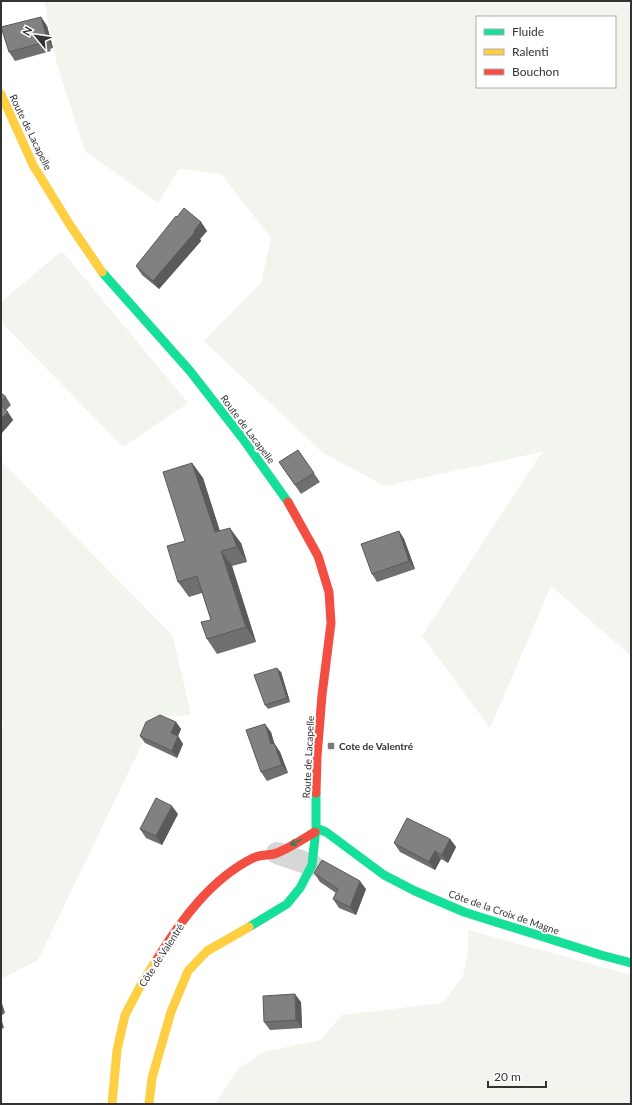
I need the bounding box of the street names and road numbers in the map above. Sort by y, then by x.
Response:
street label: Route de Lacapelle [7,92,55,172]
street label: Route de Lacapelle [218,392,278,466]
street label: Route de Lacapelle [300,715,316,799]
street label: Côte de la Croix de Magne [447,887,561,937]
street label: Côte de Valentré [136,921,186,989]

